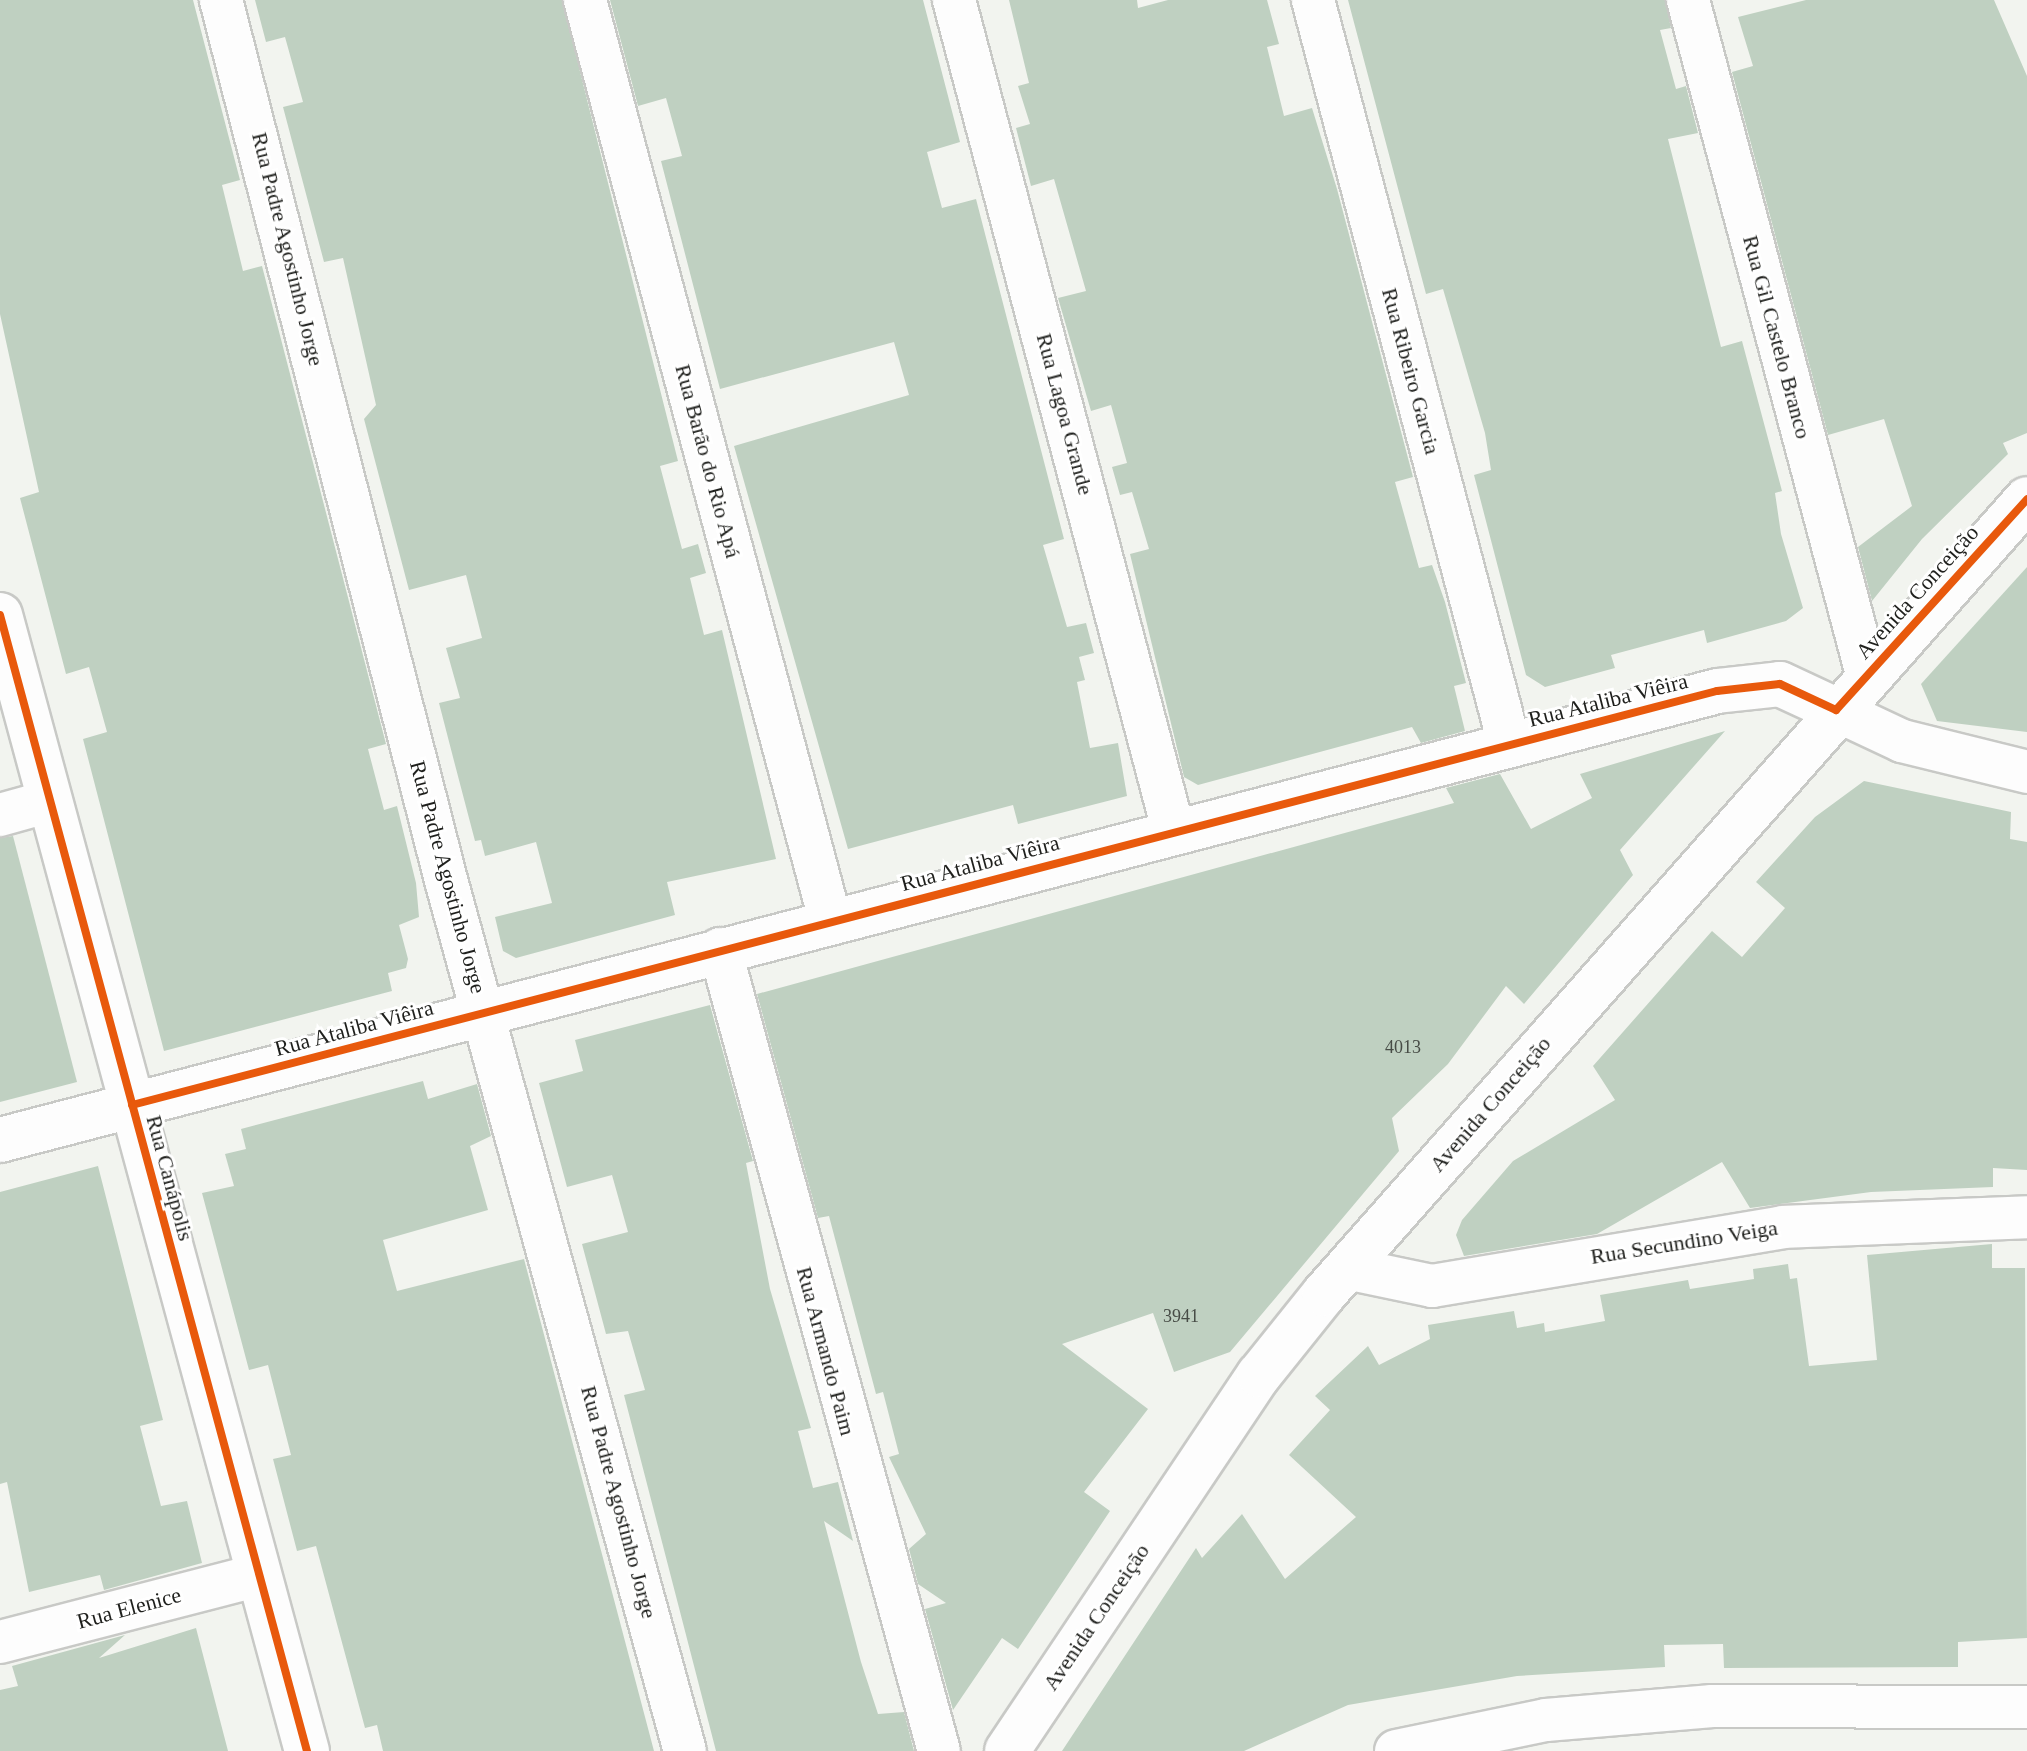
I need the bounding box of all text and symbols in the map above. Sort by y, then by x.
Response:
street label: Rua Padre Agostinho Jorge [246,129,330,369]
street label: Rua Gil Castelo Branco [1737,232,1817,442]
street label: Rua Ribeiro Garcia [1376,285,1446,457]
street label: Rua Lagoa Grande [1031,330,1099,498]
street label: Rua Barão do Rio Apá [669,361,747,561]
street label: Avenida Conceição [1850,520,1984,664]
street label: Rua Ataliba Viêira [1525,667,1691,733]
street label: Rua Padre Agostinho Jorge [404,757,492,997]
street label: Rua Ataliba Viêira [897,829,1063,897]
street label: Rua Ataliba Viêira [271,994,437,1062]
street label: Avenida Conceição [1424,1031,1556,1177]
house number: 4013 [1385,1036,1421,1058]
street label: Rua Canápolis [141,1112,199,1244]
street label: Rua Secundino Veiga [1588,1214,1780,1270]
street label: Rua Armando Paim [791,1263,861,1439]
house number: 3941 [1163,1305,1199,1327]
street label: Rua Padre Agostinho Jorge [575,1382,663,1622]
street label: Avenida Conceição [1037,1539,1155,1695]
street label: Rua Elenice [74,1581,184,1635]

